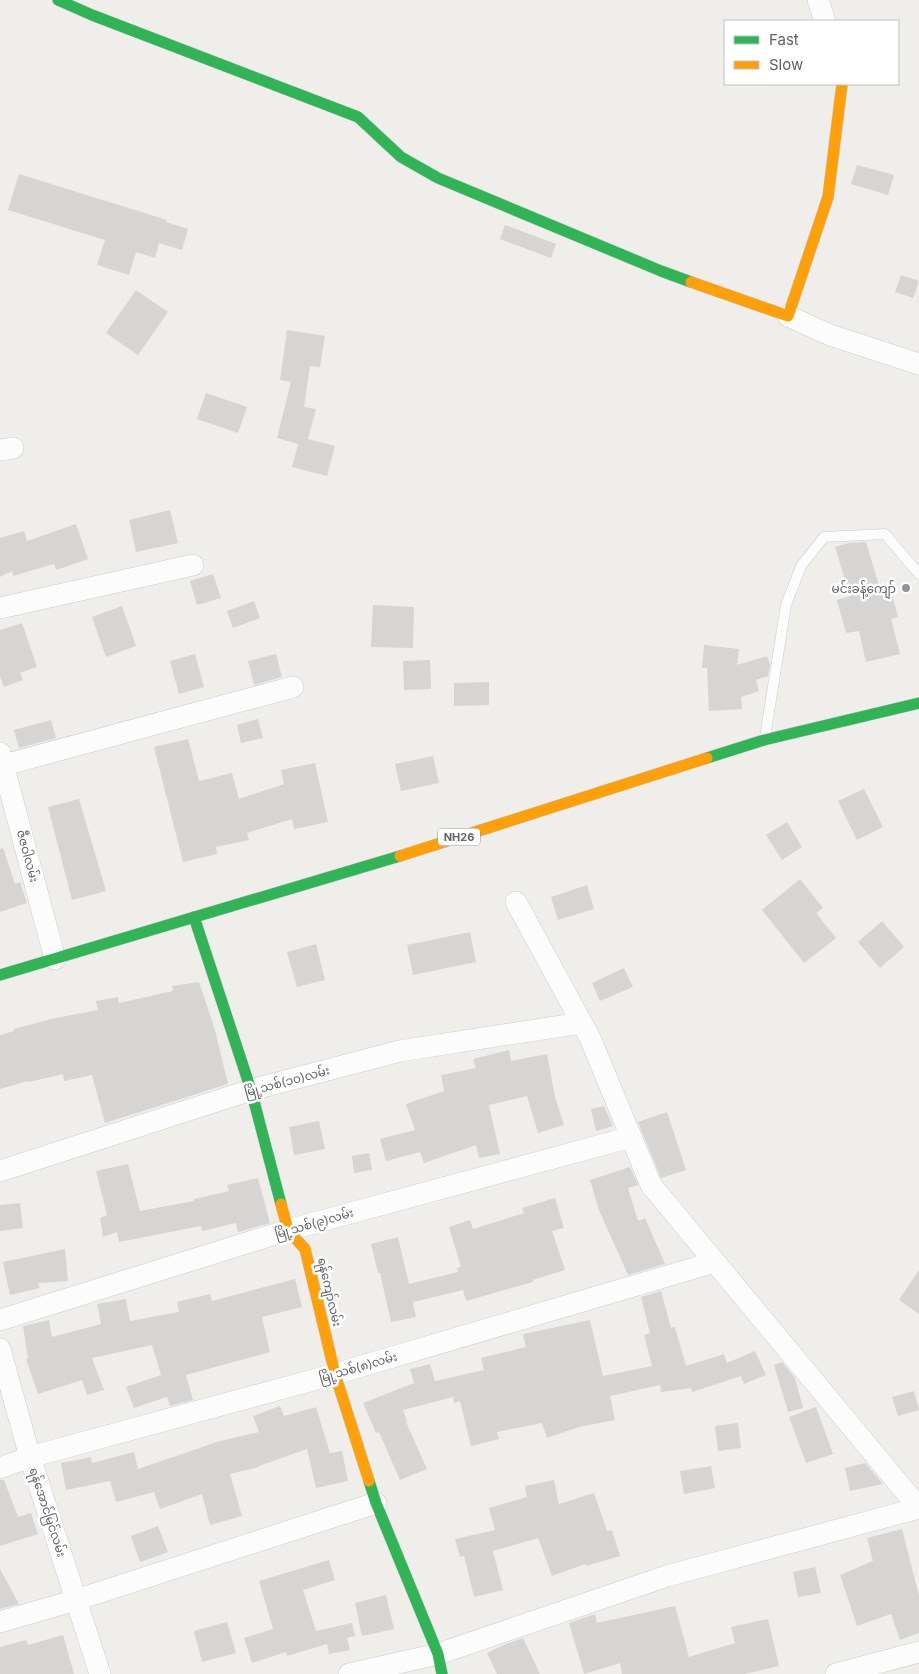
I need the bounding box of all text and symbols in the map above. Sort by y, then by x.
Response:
legend [724,20,899,85]
text: Fast [769,30,799,49]
text: Slow [769,55,803,74]
place label: မင်းခန့်ကျော် [832,580,896,599]
marker: မင်းခန့်ကျော် [900,582,912,594]
street label: ဇီဇဝါလမ်း [14,828,43,884]
road number: NH26 [438,829,480,846]
street label: မြို့သစ်(၁၀)လမ်း [242,1061,332,1103]
street label: မြို့သစ်(၉)လမ်း [273,1204,356,1244]
street label: ရန်ကျော်လမ်း [312,1256,346,1329]
street label: မြို့သစ်(၈)လမ်း [317,1348,400,1388]
street label: ရန်အောင်မြင်လမ်း [24,1465,70,1559]

